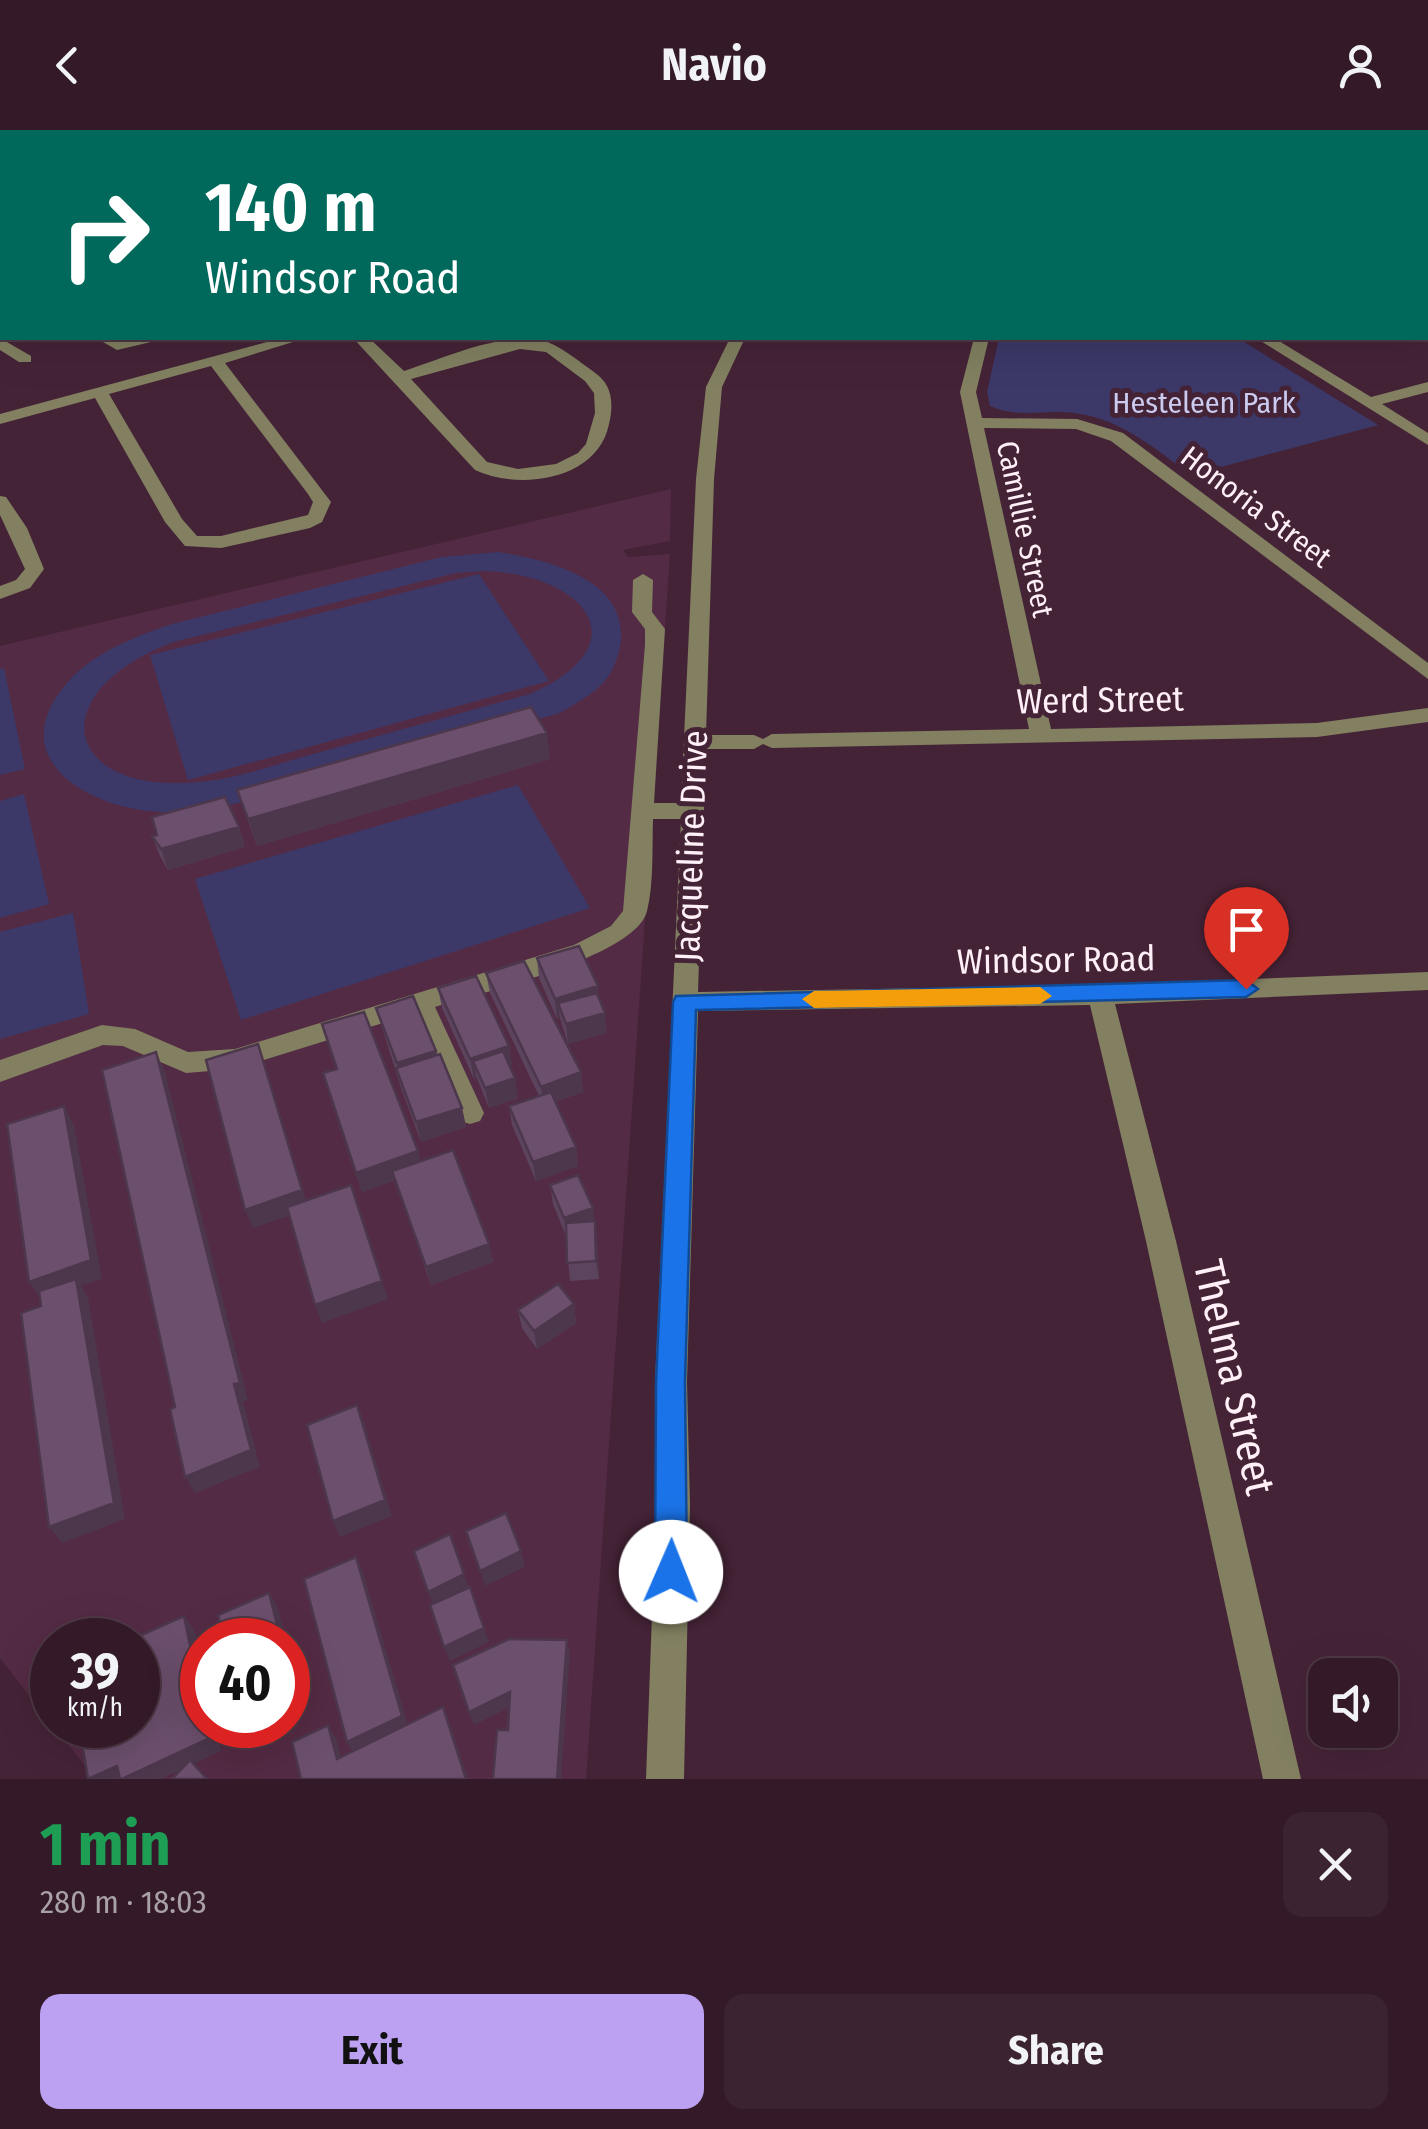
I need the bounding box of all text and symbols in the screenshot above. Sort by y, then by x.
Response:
icon: back [40,38,95,93]
text: Navio [661,38,767,92]
icon: person [1333,38,1388,93]
text: 140 m [205,166,377,250]
icon: right [40,170,170,300]
text: Windsor Road [205,251,460,305]
park label: Hesteleen Park [1112,385,1296,421]
street label: Camillie Street [989,438,1061,621]
street label: Honoria Street [1174,439,1338,575]
street label: Werd Street [1016,678,1185,722]
street label: Jacqueline Drive [666,730,716,962]
pin [1204,887,1289,990]
icon: arrive [1219,902,1274,957]
street label: Windsor Road [956,937,1156,983]
street label: Thelma Street [1183,1255,1285,1500]
position arrow [619,1520,723,1624]
speed limit sign: 40 [180,1618,310,1748]
text: 39 [70,1641,120,1701]
map controls [1308,1658,1398,1748]
button: sound [1308,1658,1398,1748]
text: km/h [67,1693,123,1723]
text: 1 min [40,1809,171,1881]
button: close [1283,1812,1388,1917]
text: 280 m · 18:03 [40,1883,207,1921]
button: Exit [40,1994,704,2109]
button: Share [724,1994,1388,2109]

